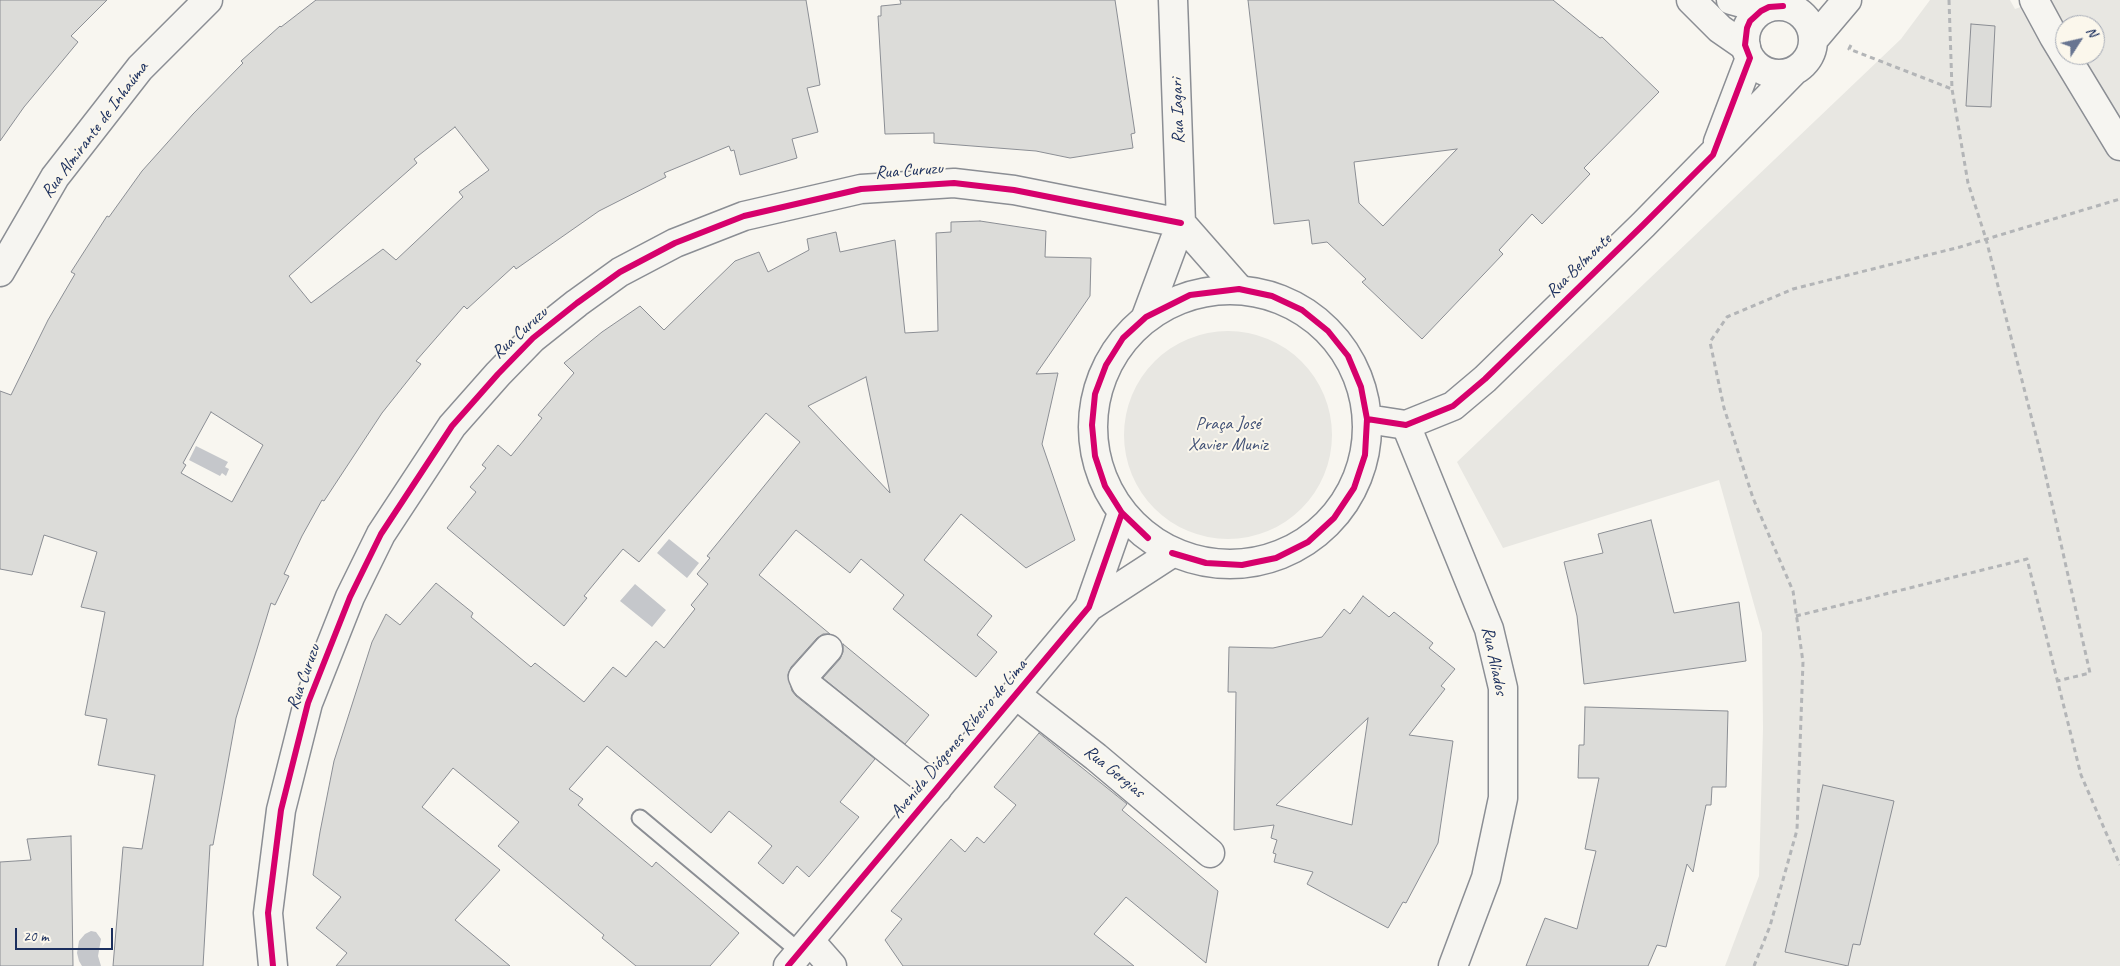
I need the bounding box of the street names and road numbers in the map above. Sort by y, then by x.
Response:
street label: Rua Almirante de Inhaúma [37,58,153,202]
street label: Rua Iagari [1166,78,1190,144]
street label: Rua Curuzu [874,158,944,184]
street label: Rua Belmonte [1542,229,1616,303]
street label: Rua Curuzu [488,302,552,364]
street label: Rua Aliados [1476,625,1512,697]
street label: Rua Curuzu [282,641,326,713]
street label: Avenida Diógenes Ribeiro de Lima [886,655,1032,823]
street label: Rua Gergias [1079,741,1149,803]

